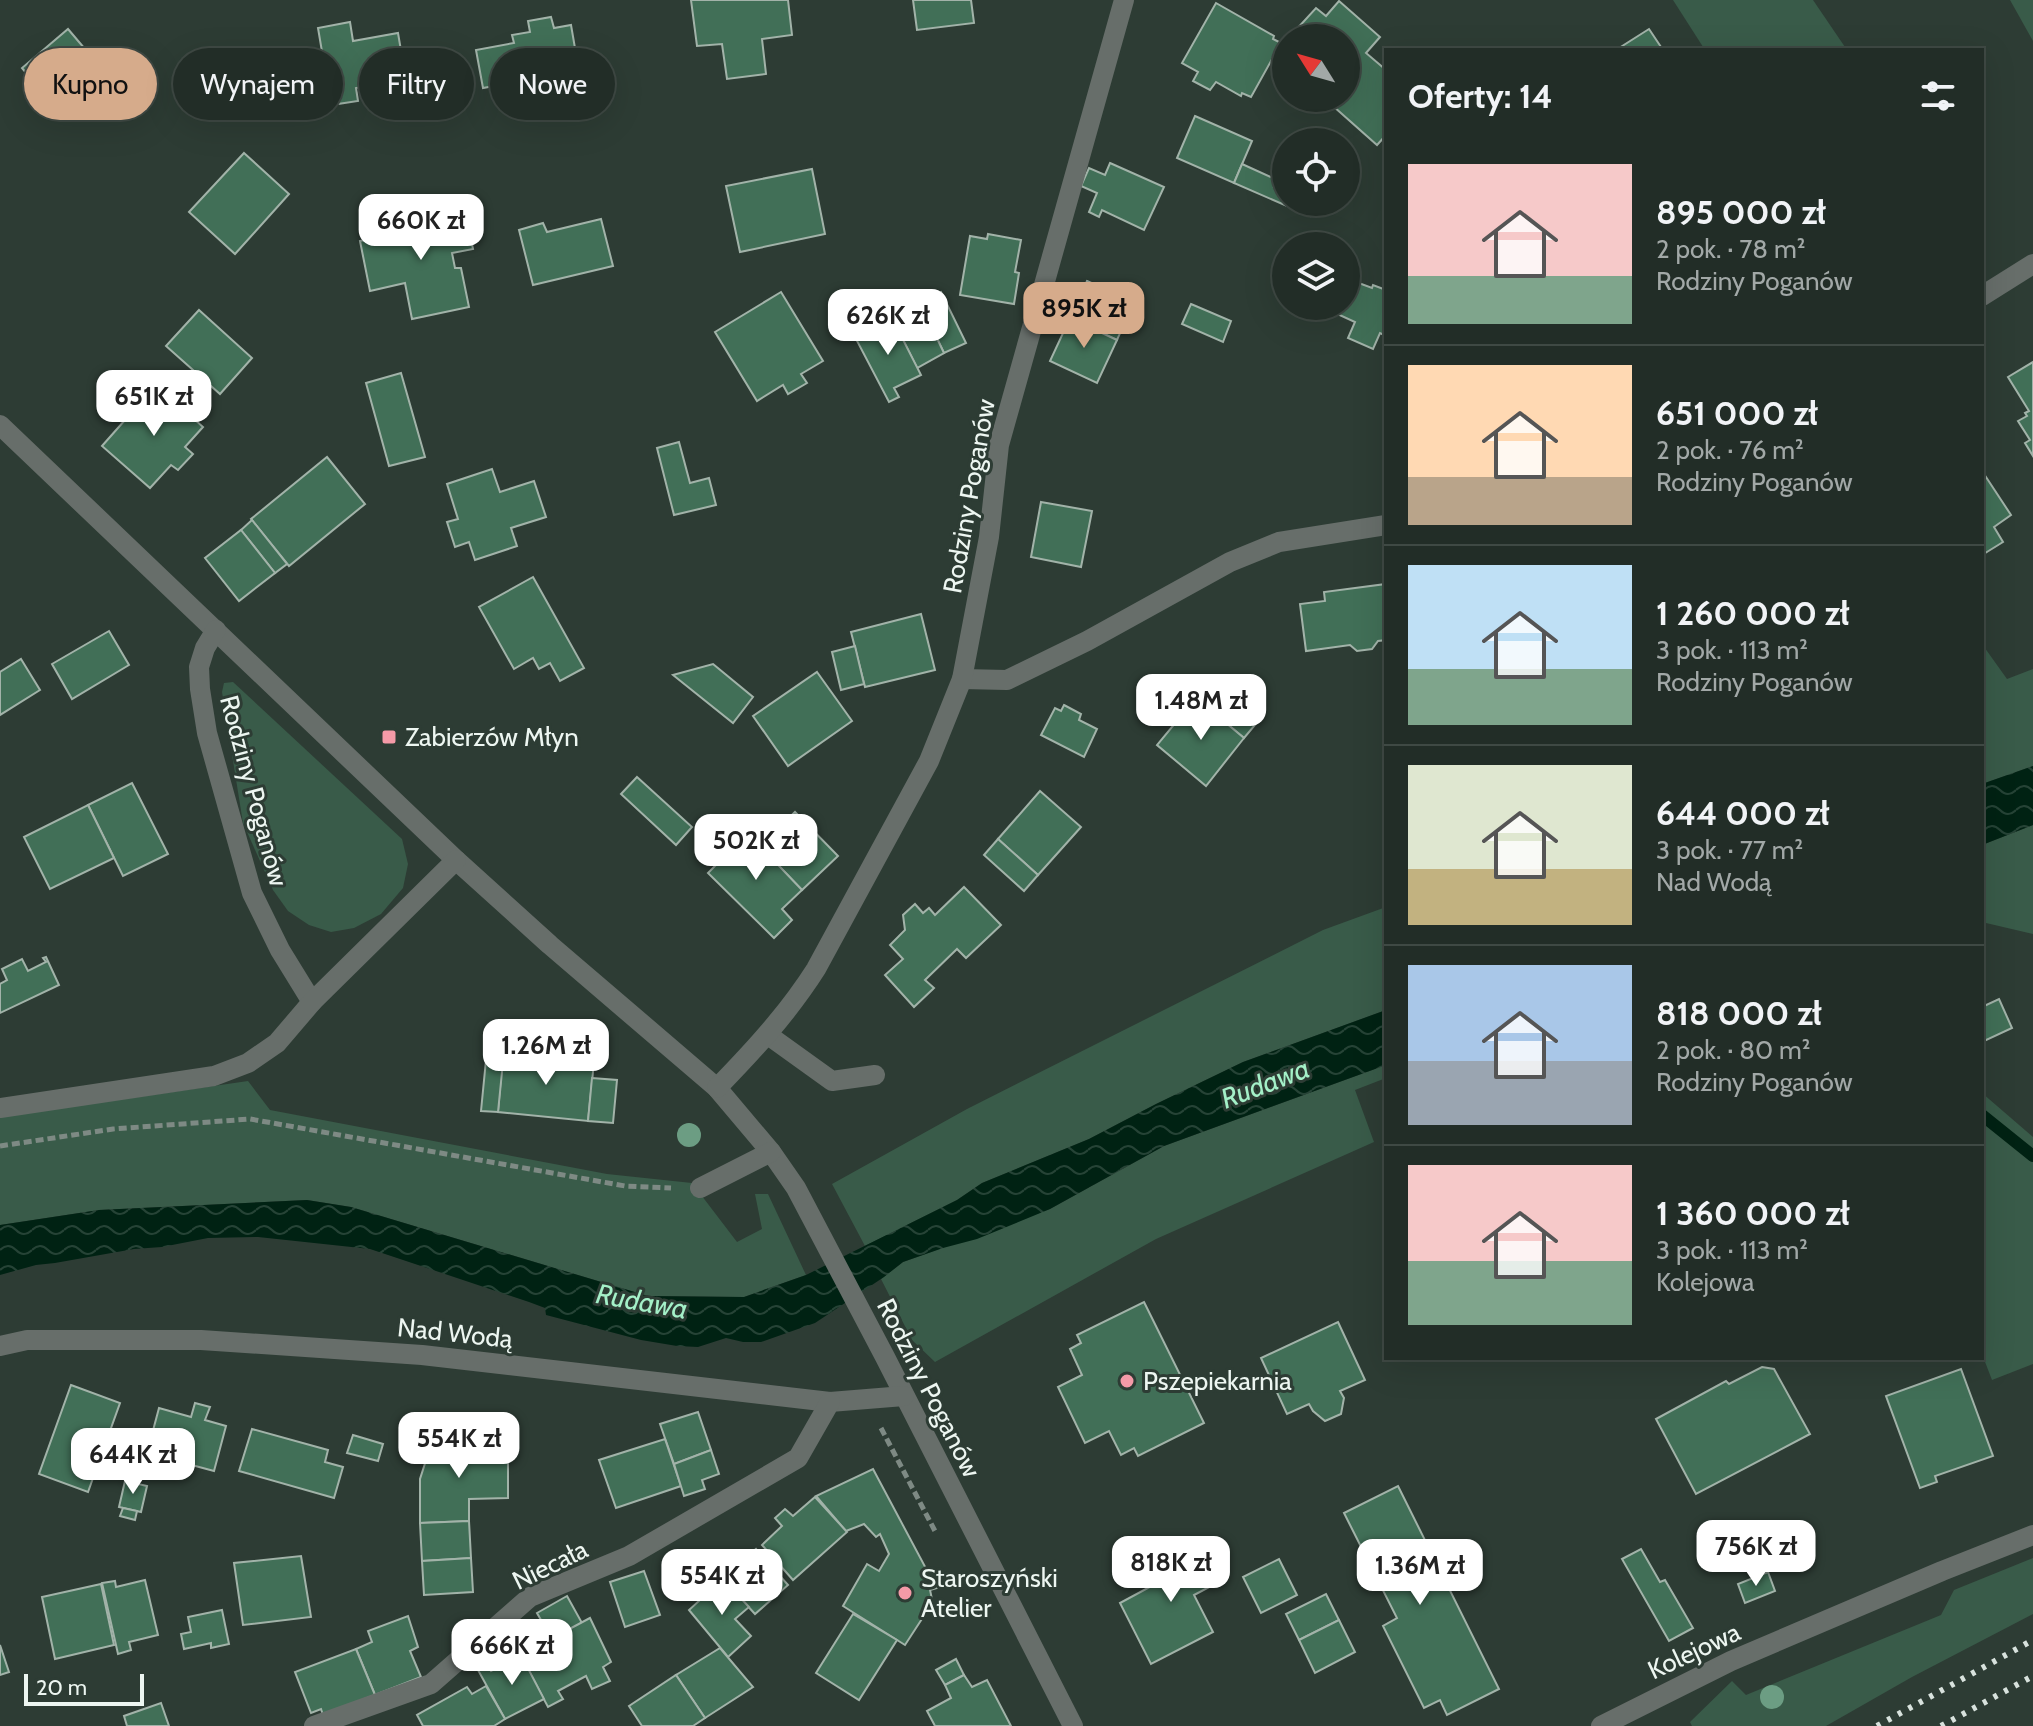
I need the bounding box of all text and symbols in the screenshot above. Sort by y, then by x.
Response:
north arrow [1272,24,1360,112]
map controls [1272,24,1360,320]
chip: Kupno [24,48,157,120]
chip: Wynajem [173,48,343,120]
chip: Filtry [359,48,474,120]
chip: Nowe [490,48,615,120]
icon: filters [1916,74,1960,118]
text: Oferty: 14 [1408,75,1553,117]
button: locate [1272,128,1360,216]
text: 895 000 zł [1656,191,1826,233]
pin: 660K zł [347,194,495,262]
icon: home [1472,196,1568,292]
text: 660K zł [377,204,465,236]
button: layers [1272,232,1360,320]
text: 2 pok. · 78 m² [1656,233,1805,265]
text: Rodziny Poganów [1656,265,1853,297]
pin: 895K zł [1010,282,1158,350]
pin: 626K zł [814,289,962,357]
text: 895K zł [1041,292,1127,324]
text: 626K zł [846,299,930,331]
pin: 651K zł [80,370,228,438]
text: 651K zł [114,380,194,412]
text: 651 000 zł [1656,392,1818,434]
street label: Rodziny Poganów [936,396,1002,596]
icon: home [1472,397,1568,493]
text: 2 pok. · 76 m² [1656,434,1804,466]
text: Rodziny Poganów [1656,466,1853,498]
text: 1 260 000 zł [1656,592,1849,634]
icon: home [1472,597,1568,693]
text: 3 pok. · 113 m² [1656,634,1808,666]
text: Rodziny Poganów [1656,666,1853,698]
pin: 1.48M zł [1118,674,1284,742]
text: 1.48M zł [1154,684,1248,716]
street label: Rodziny Poganów [213,692,295,890]
place label: Zabierzów Młyn [405,721,579,753]
marker: Zabierzów Młyn [380,728,398,746]
text: 644 000 zł [1656,792,1829,834]
icon: home [1472,797,1568,893]
pin: 502K zł [682,814,830,882]
text: 502K zł [712,824,800,856]
text: 3 pok. · 77 m² [1656,834,1803,866]
text: Nad Wodą [1656,866,1772,898]
text: 818 000 zł [1656,992,1822,1034]
icon: home [1472,997,1568,1093]
pin: 1.26M zł [463,1019,629,1087]
text: 1.26M zł [501,1029,591,1061]
text: 2 pok. · 80 m² [1656,1034,1810,1066]
water label: Rudawa [1216,1051,1314,1115]
text: Rodziny Poganów [1656,1066,1853,1098]
text: 1 360 000 zł [1656,1192,1850,1234]
icon: home [1472,1197,1568,1293]
text: 3 pok. · 113 m² [1656,1234,1808,1266]
text: Kolejowa [1656,1266,1754,1298]
water label: Rudawa [594,1276,690,1326]
street label: Rodziny Poganów [870,1293,988,1483]
street label: Nad Wodą [396,1311,515,1355]
place label: Pszepiekarnia [1143,1365,1292,1397]
marker: Pszepiekarnia [1118,1372,1136,1390]
pin: 554K zł [385,1412,533,1480]
text: 554K zł [416,1422,502,1454]
pin: 644K zł [59,1428,207,1496]
text: 644K zł [89,1438,177,1470]
pin: 756K zł [1682,1520,1830,1588]
text: 756K zł [1715,1530,1797,1562]
street label: Niecała [507,1533,593,1597]
pin: 818K zł [1097,1536,1245,1604]
pin: 1.36M zł [1337,1539,1503,1607]
text: 818K zł [1130,1546,1212,1578]
pin: 554K zł [648,1549,796,1617]
text: 1.36M zł [1375,1549,1465,1581]
text: 554K zł [679,1559,765,1591]
place label: Staroszyński Atelier [921,1562,1058,1624]
marker: Staroszyński Atelier [896,1584,914,1602]
street label: Kolejowa [1643,1615,1746,1686]
pin: 666K zł [438,1619,586,1687]
text: 666K zł [470,1629,554,1661]
scale bar [24,1670,144,1706]
text: 20 m [36,1674,87,1701]

